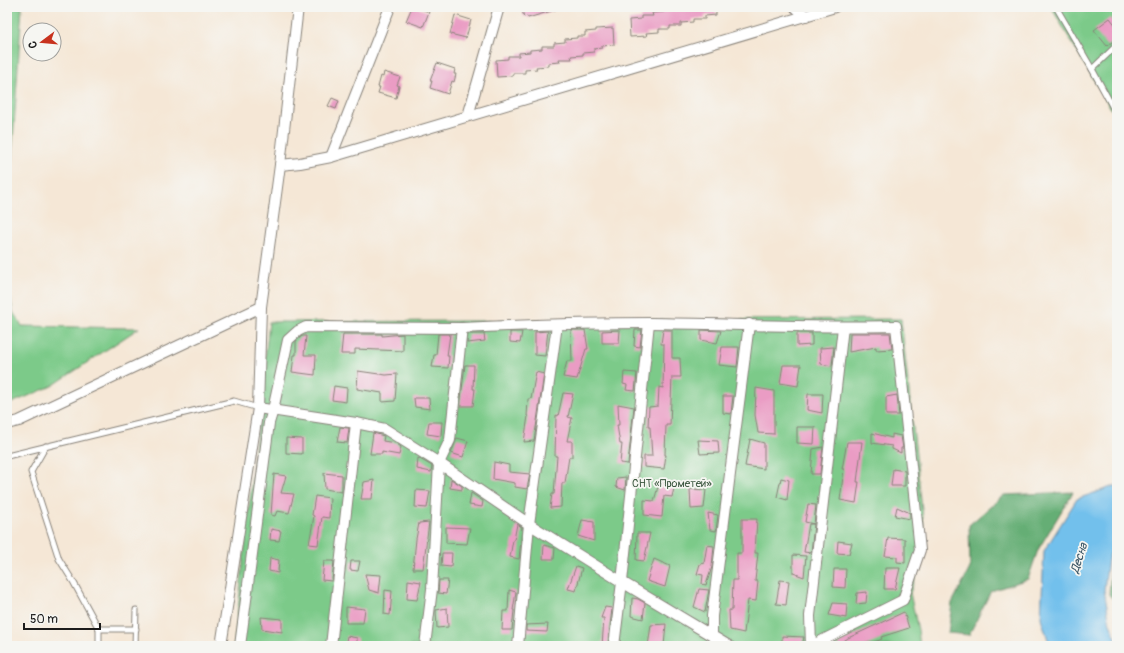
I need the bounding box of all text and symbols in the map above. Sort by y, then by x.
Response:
north arrow [22,22,62,62]
text: С [26,39,40,50]
park label: СНТ «Прометей» [632,477,712,490]
water label: Десна [1067,540,1092,576]
scale bar [24,605,100,631]
text: 50 m [30,612,58,627]

